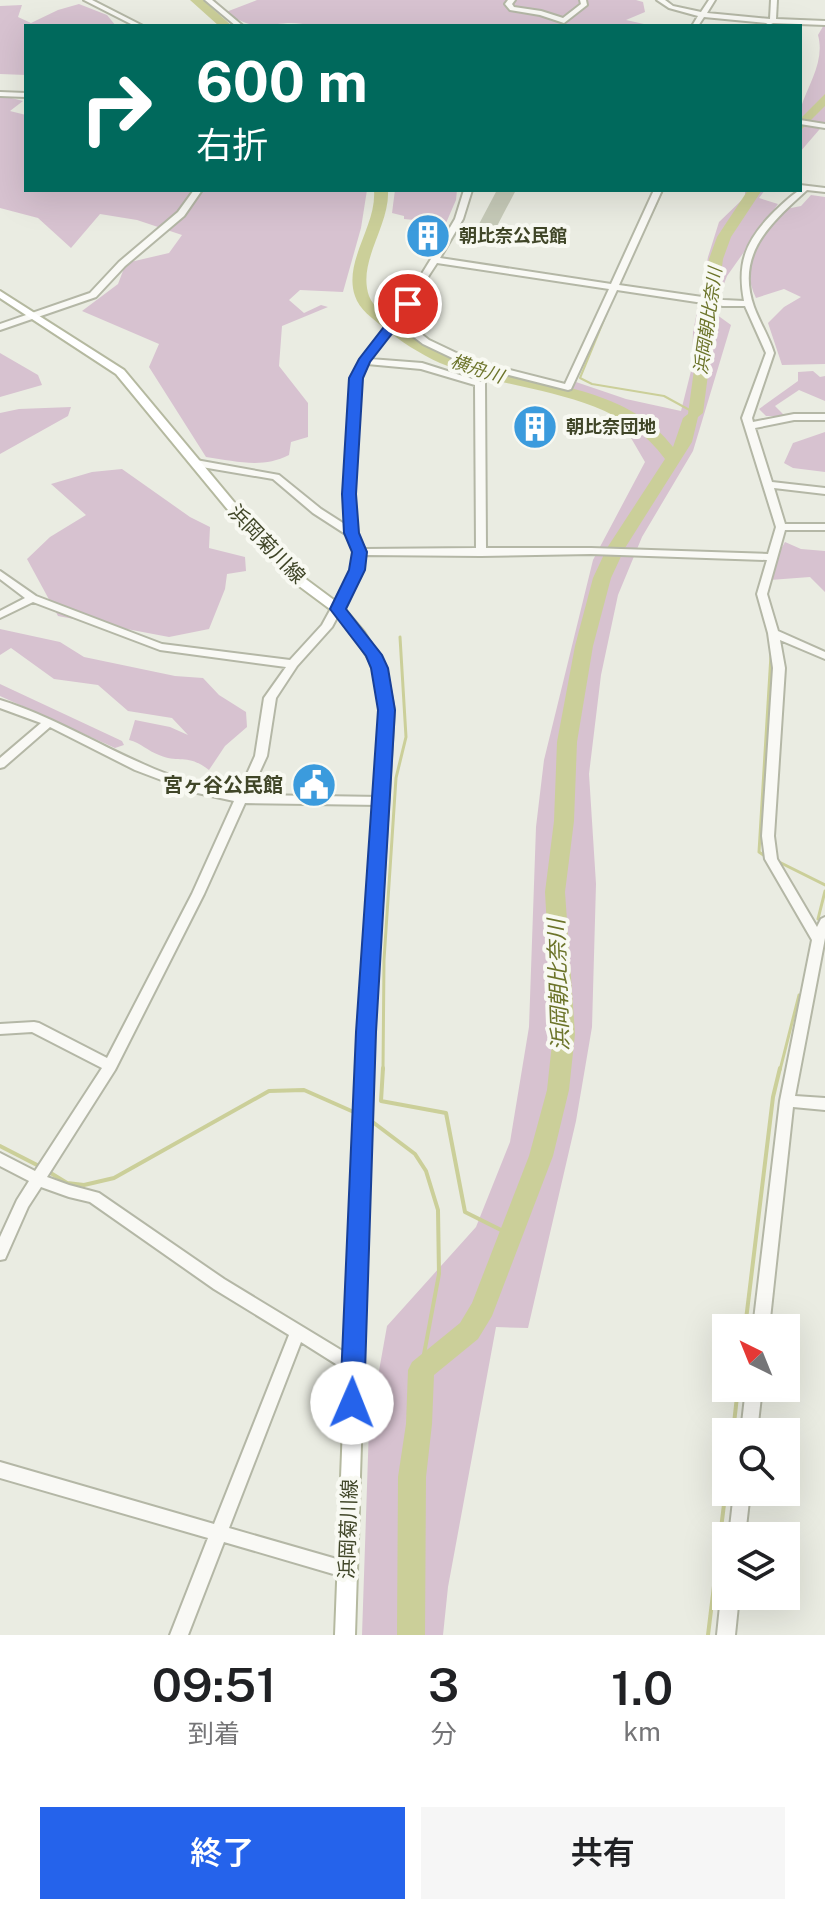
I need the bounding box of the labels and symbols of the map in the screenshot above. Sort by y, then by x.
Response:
building icon: 朝比奈公民館 [404,212,452,260]
place label: 朝比奈公民館 [459,225,567,246]
water label: 浜岡朝比奈川 [690,264,726,376]
pin [374,270,442,338]
water label: 横舟川 [448,350,508,387]
building icon: 朝比奈団地 [511,403,559,451]
place label: 朝比奈団地 [566,416,656,437]
street label: 浜岡菊川線 [224,500,310,588]
public building icon: 宮ヶ谷公民館 [290,761,338,809]
place label: 宮ヶ谷公民館 [163,773,283,797]
water label: 浜岡朝比奈川 [543,917,573,1051]
north arrow [712,1314,800,1402]
position arrow [310,1361,394,1445]
street label: 浜岡菊川線 [334,1479,362,1579]

